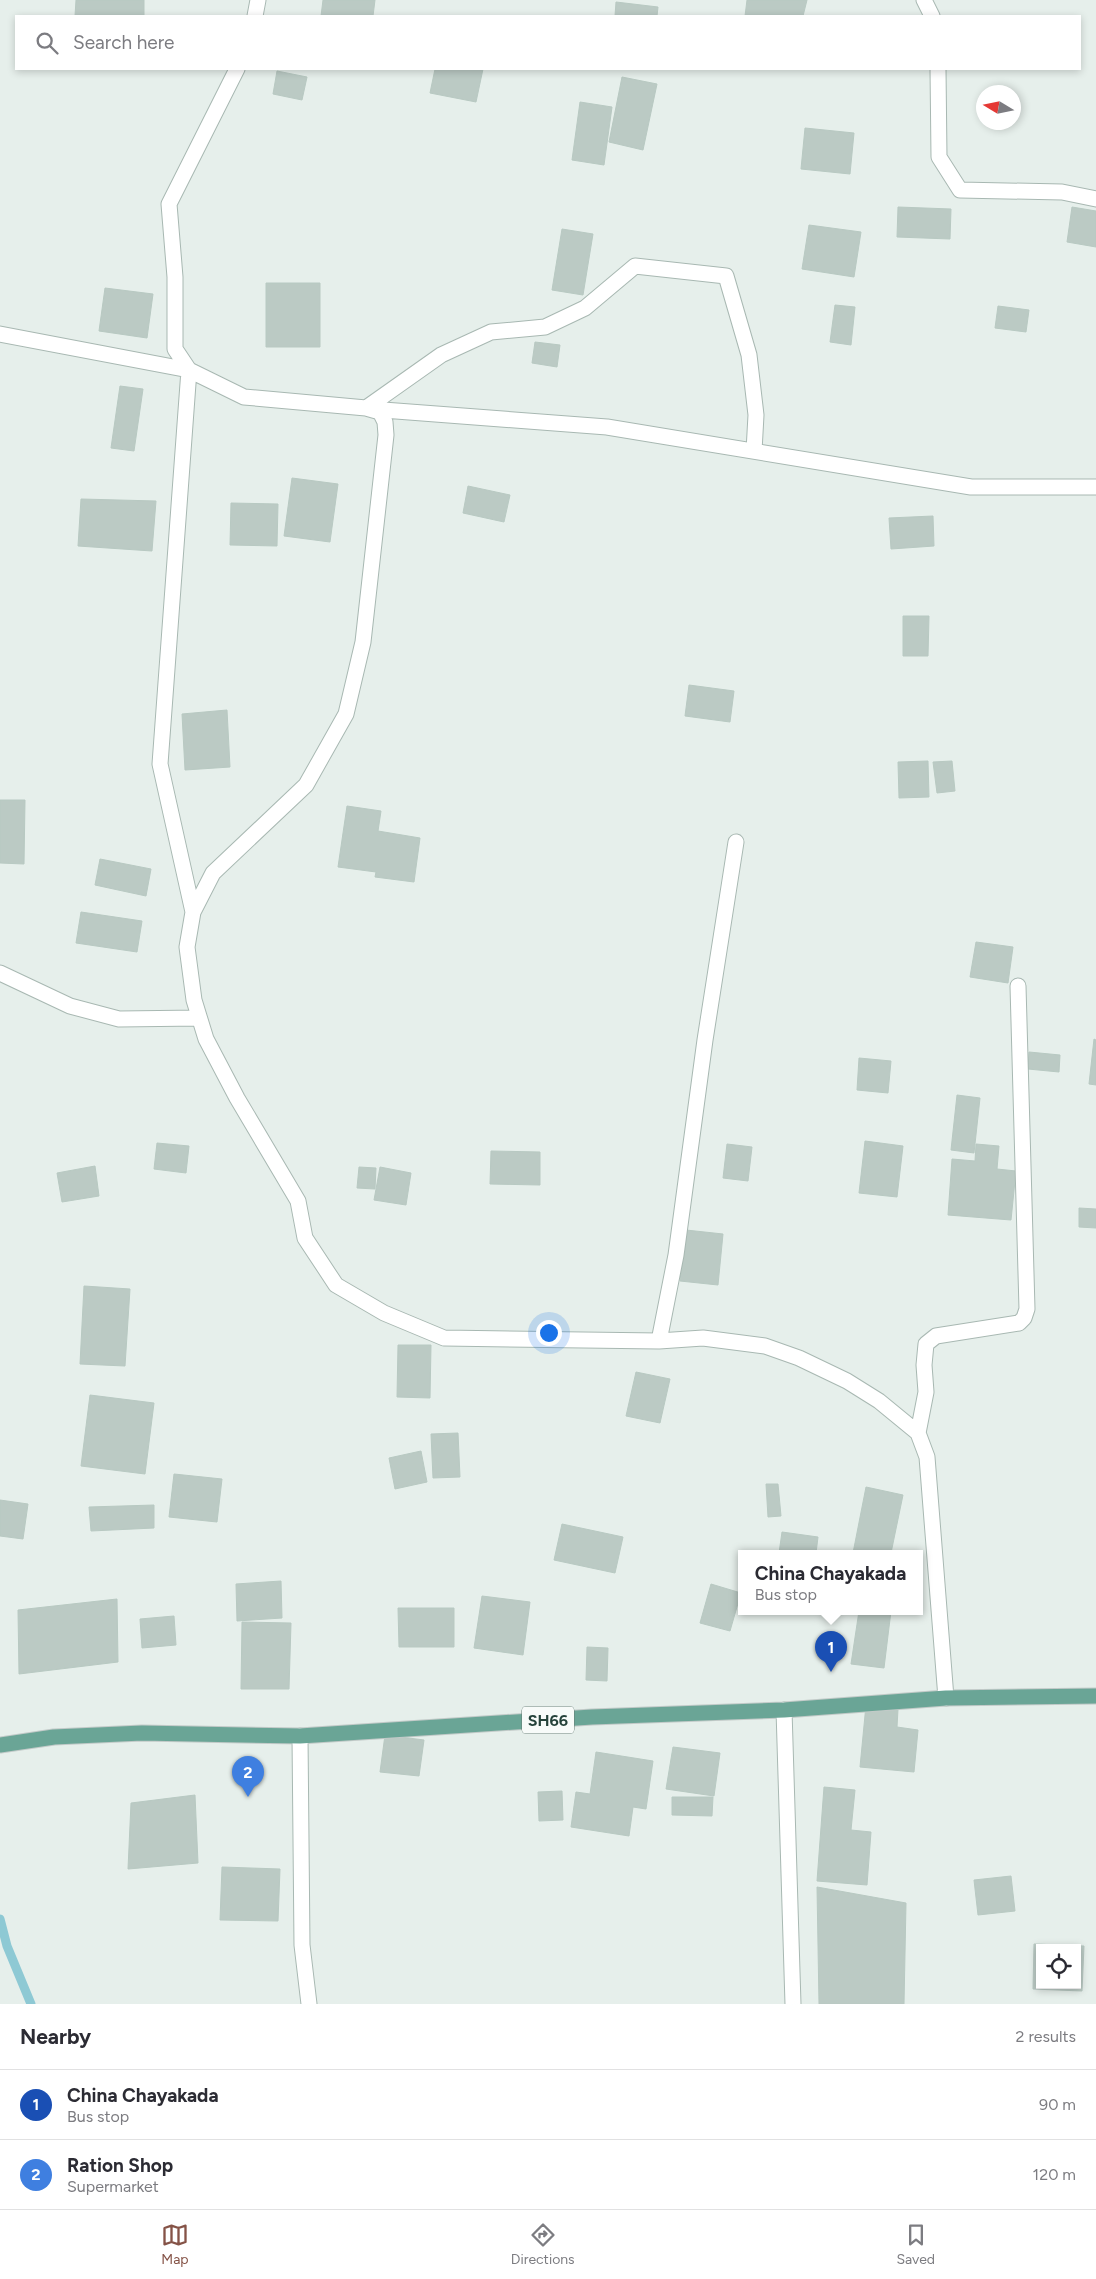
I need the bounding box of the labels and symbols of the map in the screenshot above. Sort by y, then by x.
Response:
north arrow [976,85,1021,130]
your location [536,1320,562,1346]
pin: 1 [815,1631,847,1672]
road number: SH66 [522,1706,574,1734]
pin: 2 [232,1756,264,1797]

